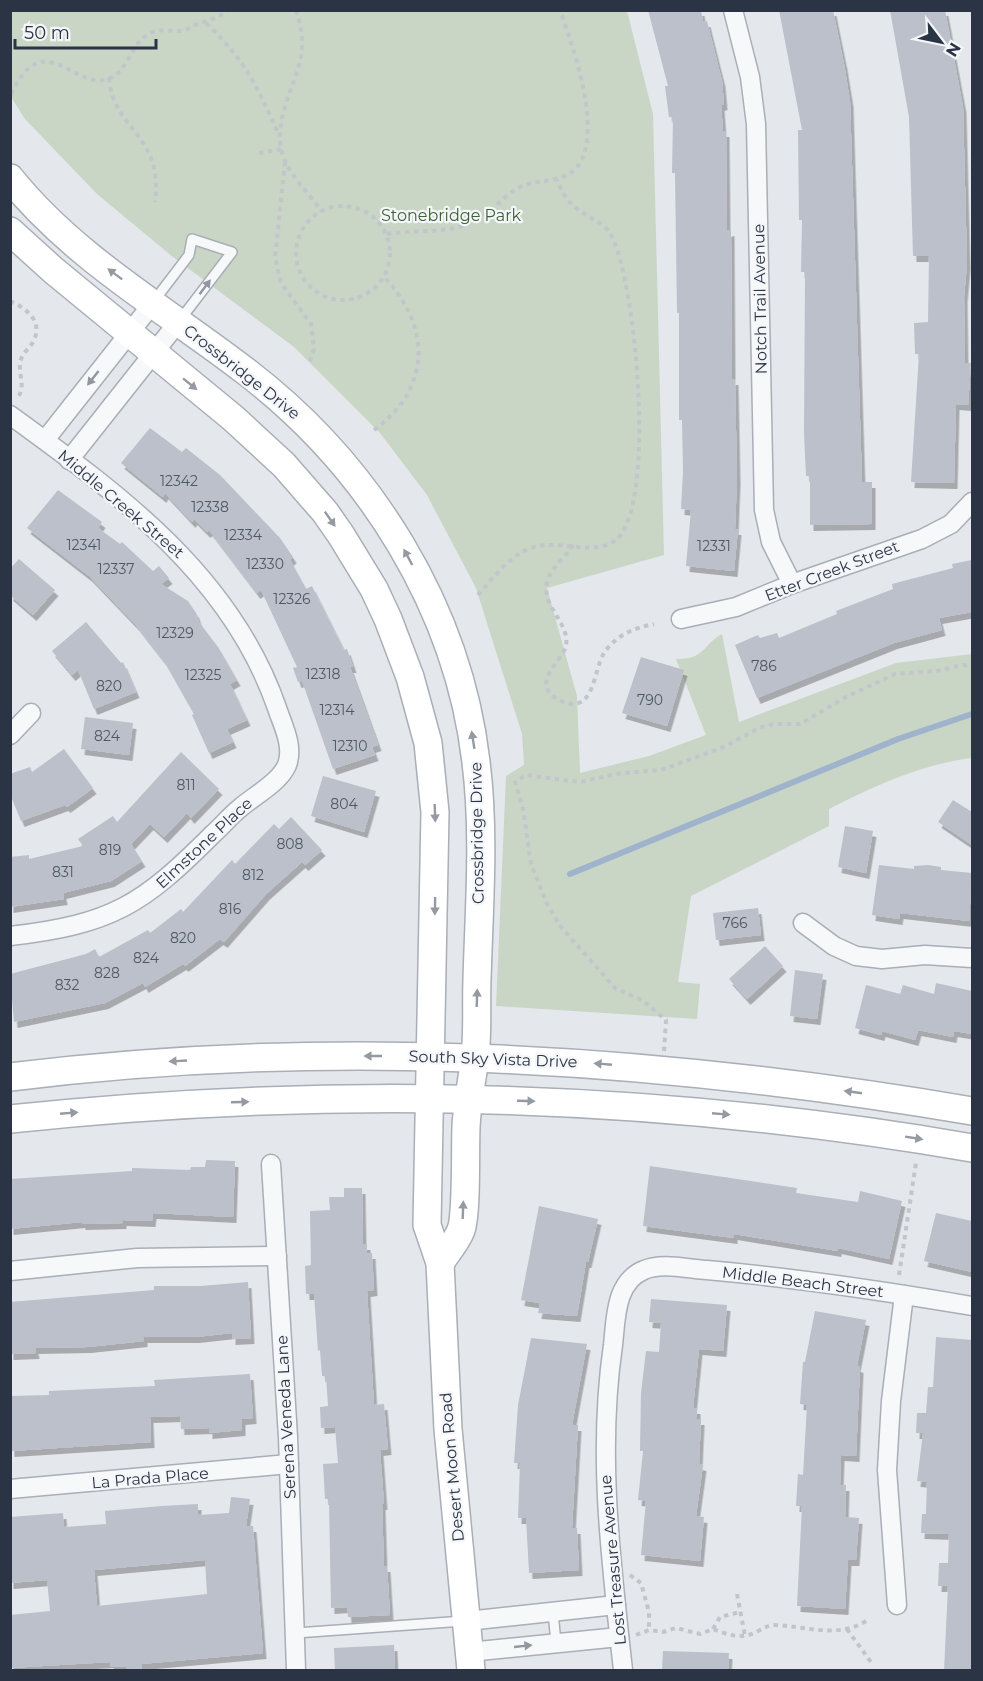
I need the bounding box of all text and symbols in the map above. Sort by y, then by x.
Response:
scale bar [15,12,156,50]
north arrow [911,12,971,72]
text: 50 m [24,22,70,44]
text: N [942,39,965,60]
park label: Stonebridge Park [381,206,522,225]
street label: Notch Trail Avenue [749,224,771,374]
one-way arrow [107,268,123,280]
one-way arrow [199,279,211,294]
street label: Crossbridge Drive [180,321,304,423]
one-way arrow [87,370,100,386]
one-way arrow [182,377,198,390]
street label: Middle Creek Street [54,446,188,563]
house number: 12342 [160,472,198,490]
house number: 12338 [191,498,229,516]
one-way arrow [324,510,336,526]
house number: 12334 [224,526,263,544]
house number: 12341 [67,536,101,554]
street label: Etter Creek Street [762,536,902,605]
house number: 12331 [697,537,731,555]
one-way arrow [404,548,414,566]
house number: 12330 [246,555,284,573]
house number: 12337 [98,560,134,578]
house number: 12326 [273,590,311,608]
house number: 12329 [156,624,194,642]
house number: 786 [751,657,777,675]
house number: 12318 [306,665,341,683]
house number: 12325 [185,666,221,684]
house number: 820 [96,677,122,695]
house number: 790 [637,691,663,709]
house number: 12314 [319,701,355,719]
house number: 824 [94,727,121,745]
one-way arrow [468,730,477,749]
house number: 12310 [332,737,368,755]
street label: Crossbridge Drive [466,762,488,904]
house number: 811 [176,776,196,794]
street label: Elmstone Place [152,794,256,892]
house number: 804 [330,795,358,813]
one-way arrow [431,804,440,823]
house number: 808 [276,835,304,853]
house number: 819 [99,841,121,859]
house number: 831 [52,863,74,881]
house number: 812 [242,866,264,884]
one-way arrow [430,897,439,916]
house number: 816 [219,900,242,918]
house number: 766 [722,914,748,932]
house number: 820 [170,929,196,947]
house number: 824 [133,949,160,967]
house number: 828 [94,964,120,982]
house number: 832 [55,976,79,994]
one-way arrow [472,988,481,1007]
street label: South Sky Vista Drive [408,1047,578,1071]
one-way arrow [364,1051,383,1061]
one-way arrow [169,1057,188,1066]
one-way arrow [594,1059,613,1069]
one-way arrow [843,1087,862,1096]
one-way arrow [230,1097,249,1106]
one-way arrow [517,1097,536,1106]
one-way arrow [59,1108,78,1118]
one-way arrow [711,1109,730,1119]
one-way arrow [905,1134,924,1143]
one-way arrow [458,1201,467,1220]
street label: Middle Beach Street [721,1263,885,1301]
street label: Serena Veneda Lane [272,1335,300,1499]
street label: Desert Moon Road [436,1392,468,1542]
street label: La Prada Place [91,1463,209,1493]
street label: Lost Treasure Avenue [596,1474,630,1646]
one-way arrow [514,1641,533,1651]

